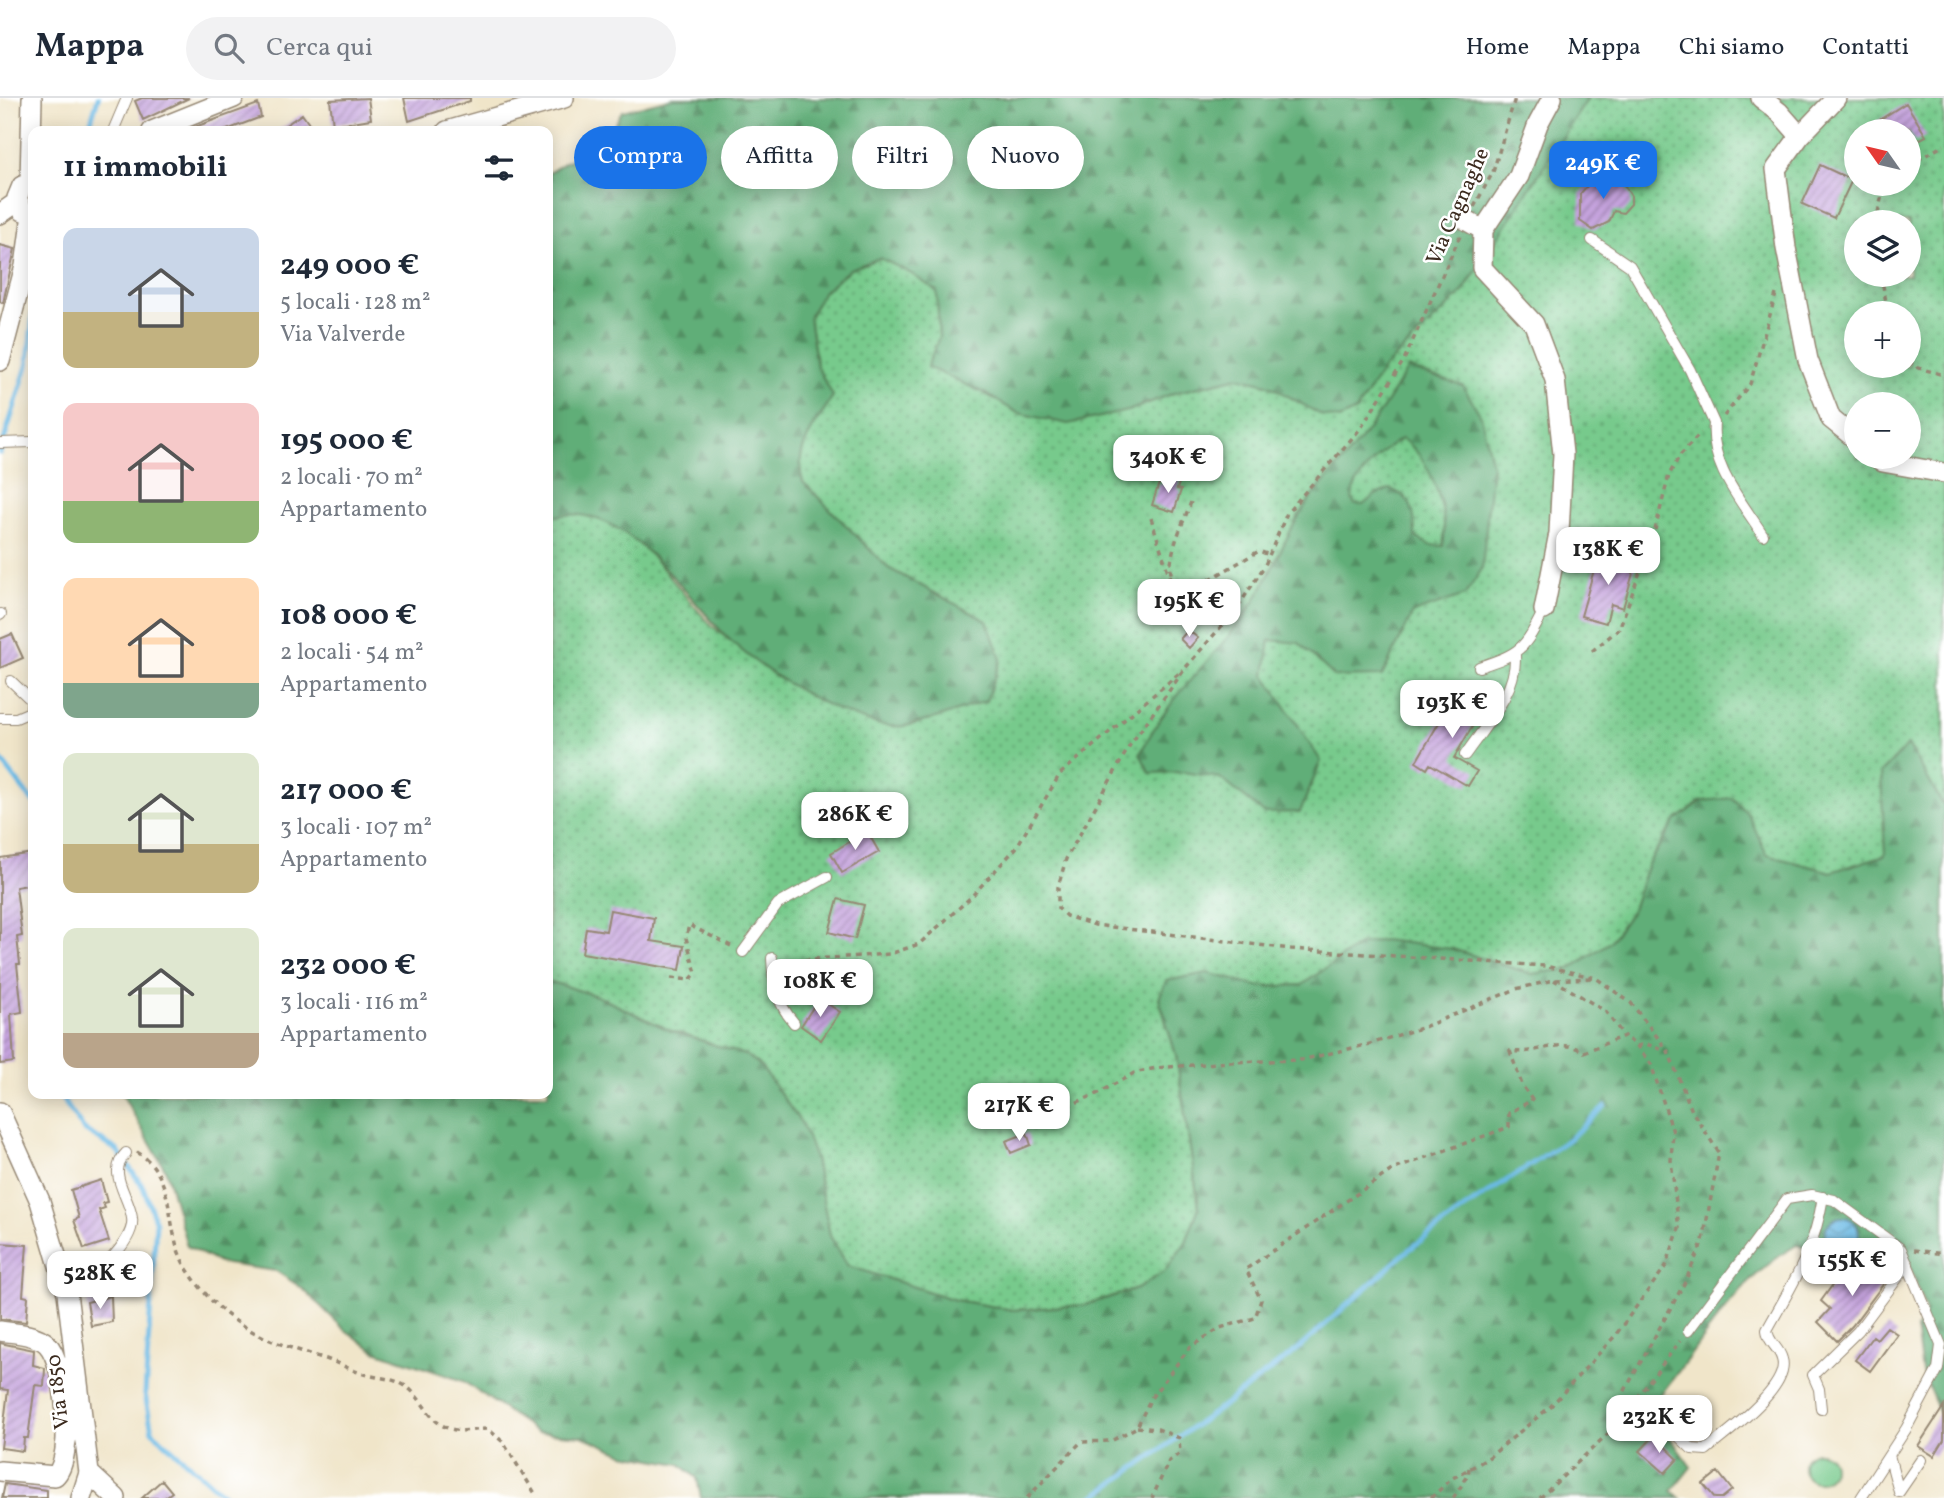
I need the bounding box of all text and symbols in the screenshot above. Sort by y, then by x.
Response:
search box [186,17,676,80]
text: Mappa [35,25,144,71]
icon: search [210,29,248,67]
text: Cerca qui [266,30,373,66]
text: Home [1466,31,1529,65]
text: Mappa [1567,31,1641,65]
text: Chi siamo [1679,31,1784,65]
text: Contatti [1822,31,1909,65]
north arrow [1844,119,1922,196]
map controls [1844,119,1921,469]
chip: Compra [574,126,707,189]
chip: Affitta [721,126,838,189]
chip: Filtri [852,126,953,189]
chip: Nuovo [967,126,1084,189]
pin: 249K € [1546,141,1660,201]
street label: Via Cagnaghe [1420,143,1497,270]
text: 11 immobili [63,147,228,189]
text: 249K € [1565,148,1641,180]
icon: filters [480,149,518,187]
button: layers [1844,210,1921,287]
text: 249 000 € [280,245,419,287]
icon: home [119,256,203,340]
text: 5 locali · 128 m² [280,287,430,319]
button: + [1844,301,1921,378]
text: Via Valverde [280,319,405,351]
button: − [1844,392,1921,469]
text: 195 000 € [280,420,413,462]
icon: home [119,431,203,515]
pin: 340K € [1111,436,1225,495]
text: 340K € [1129,442,1207,474]
text: 2 locali · 70 m² [280,462,423,494]
text: Appartamento [280,494,427,526]
pin: 138K € [1551,528,1665,587]
text: 138K € [1572,534,1644,566]
pin: 195K € [1132,580,1246,639]
text: 195K € [1153,586,1225,618]
text: 108 000 € [280,595,417,637]
icon: home [119,606,203,690]
text: 2 locali · 54 m² [280,637,424,669]
text: Appartamento [280,669,427,701]
pin: 193K € [1395,680,1509,740]
text: 193K € [1416,687,1488,719]
text: 217 000 € [280,770,412,812]
icon: home [119,781,203,865]
pin: 286K € [798,792,912,852]
text: 286K € [817,799,893,831]
text: 3 locali · 107 m² [280,812,432,844]
text: Appartamento [280,844,427,876]
text: 232 000 € [280,945,416,987]
icon: home [119,956,203,1040]
pin: 108K € [763,960,877,1019]
text: 108K € [783,966,857,998]
text: 3 locali · 116 m² [280,987,428,1019]
text: Appartamento [280,1019,427,1051]
pin: 217K € [962,1084,1076,1143]
text: 217K € [984,1090,1054,1122]
pin: 155K € [1795,1238,1909,1298]
text: 155K € [1817,1245,1887,1277]
pin: 528K € [43,1252,157,1311]
text: 528K € [63,1258,137,1290]
street label: Via 1850 [40,1353,77,1431]
pin: 232K € [1602,1396,1716,1455]
text: 232K € [1622,1402,1696,1434]

